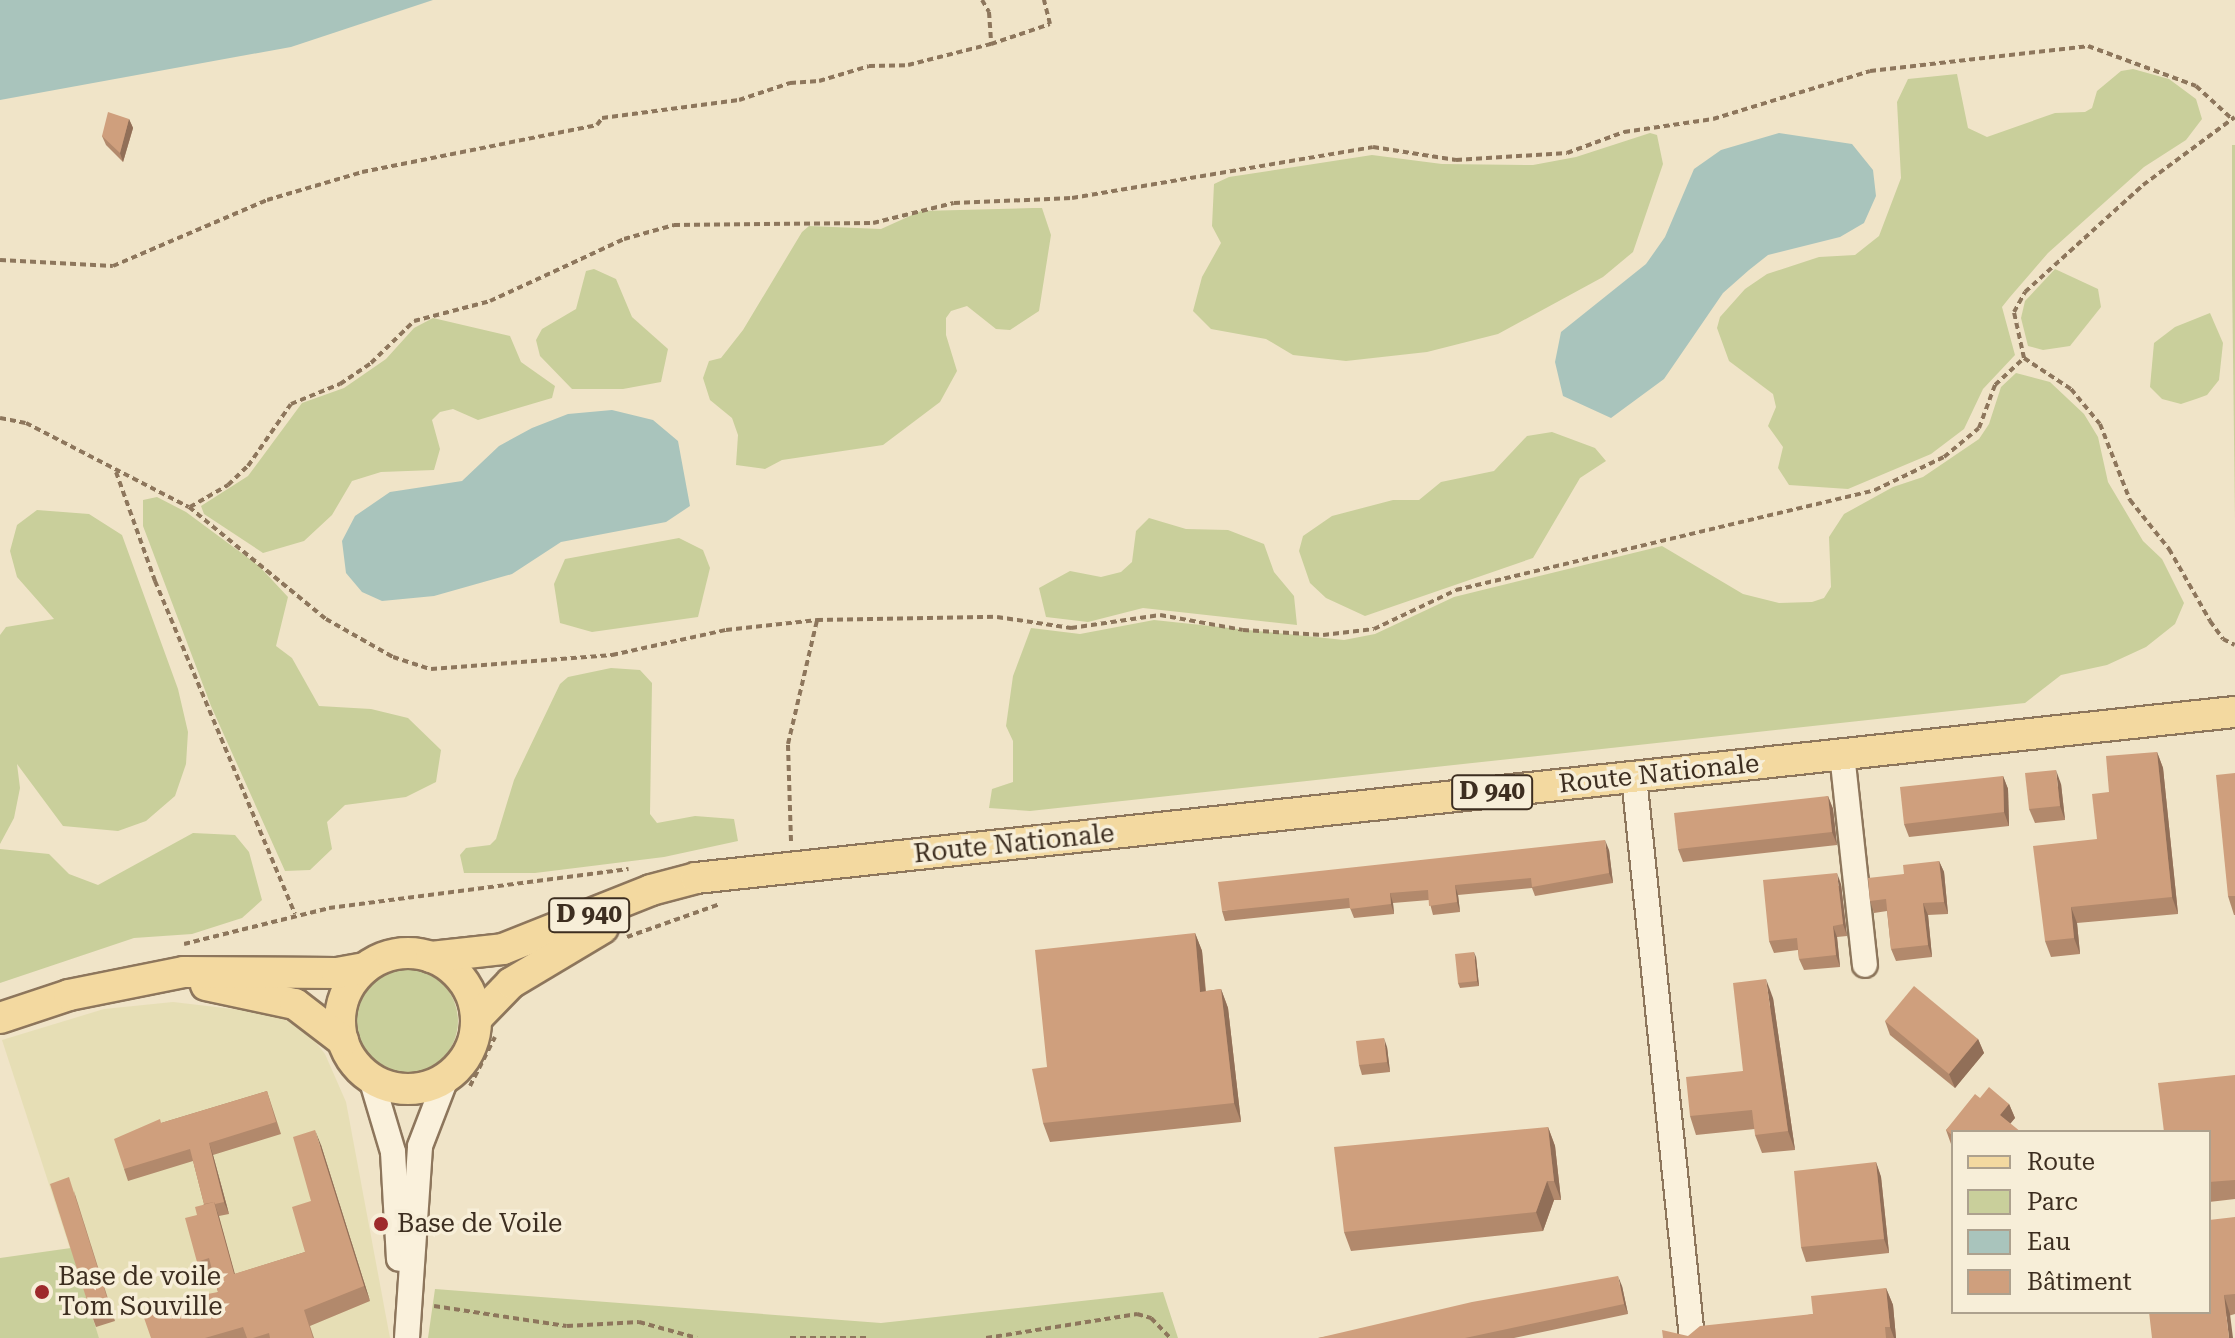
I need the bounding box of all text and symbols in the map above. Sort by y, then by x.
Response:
street label: Route Nationale [1557,748,1761,800]
road number: D 940 [1450,772,1534,812]
street label: Route Nationale [912,818,1116,870]
road number: D 940 [547,895,631,935]
legend [1951,1130,2211,1314]
text: Route [2027,1148,2095,1176]
text: Parc [2027,1188,2078,1216]
place label: Base de Voile [397,1208,562,1240]
marker: Base de Voile [372,1215,390,1233]
text: Eau [2027,1228,2070,1256]
place label: Base de voile Tom Souville [58,1261,222,1322]
text: Bâtiment [2027,1268,2132,1296]
marker: Base de voile Tom Souville [33,1283,51,1301]

